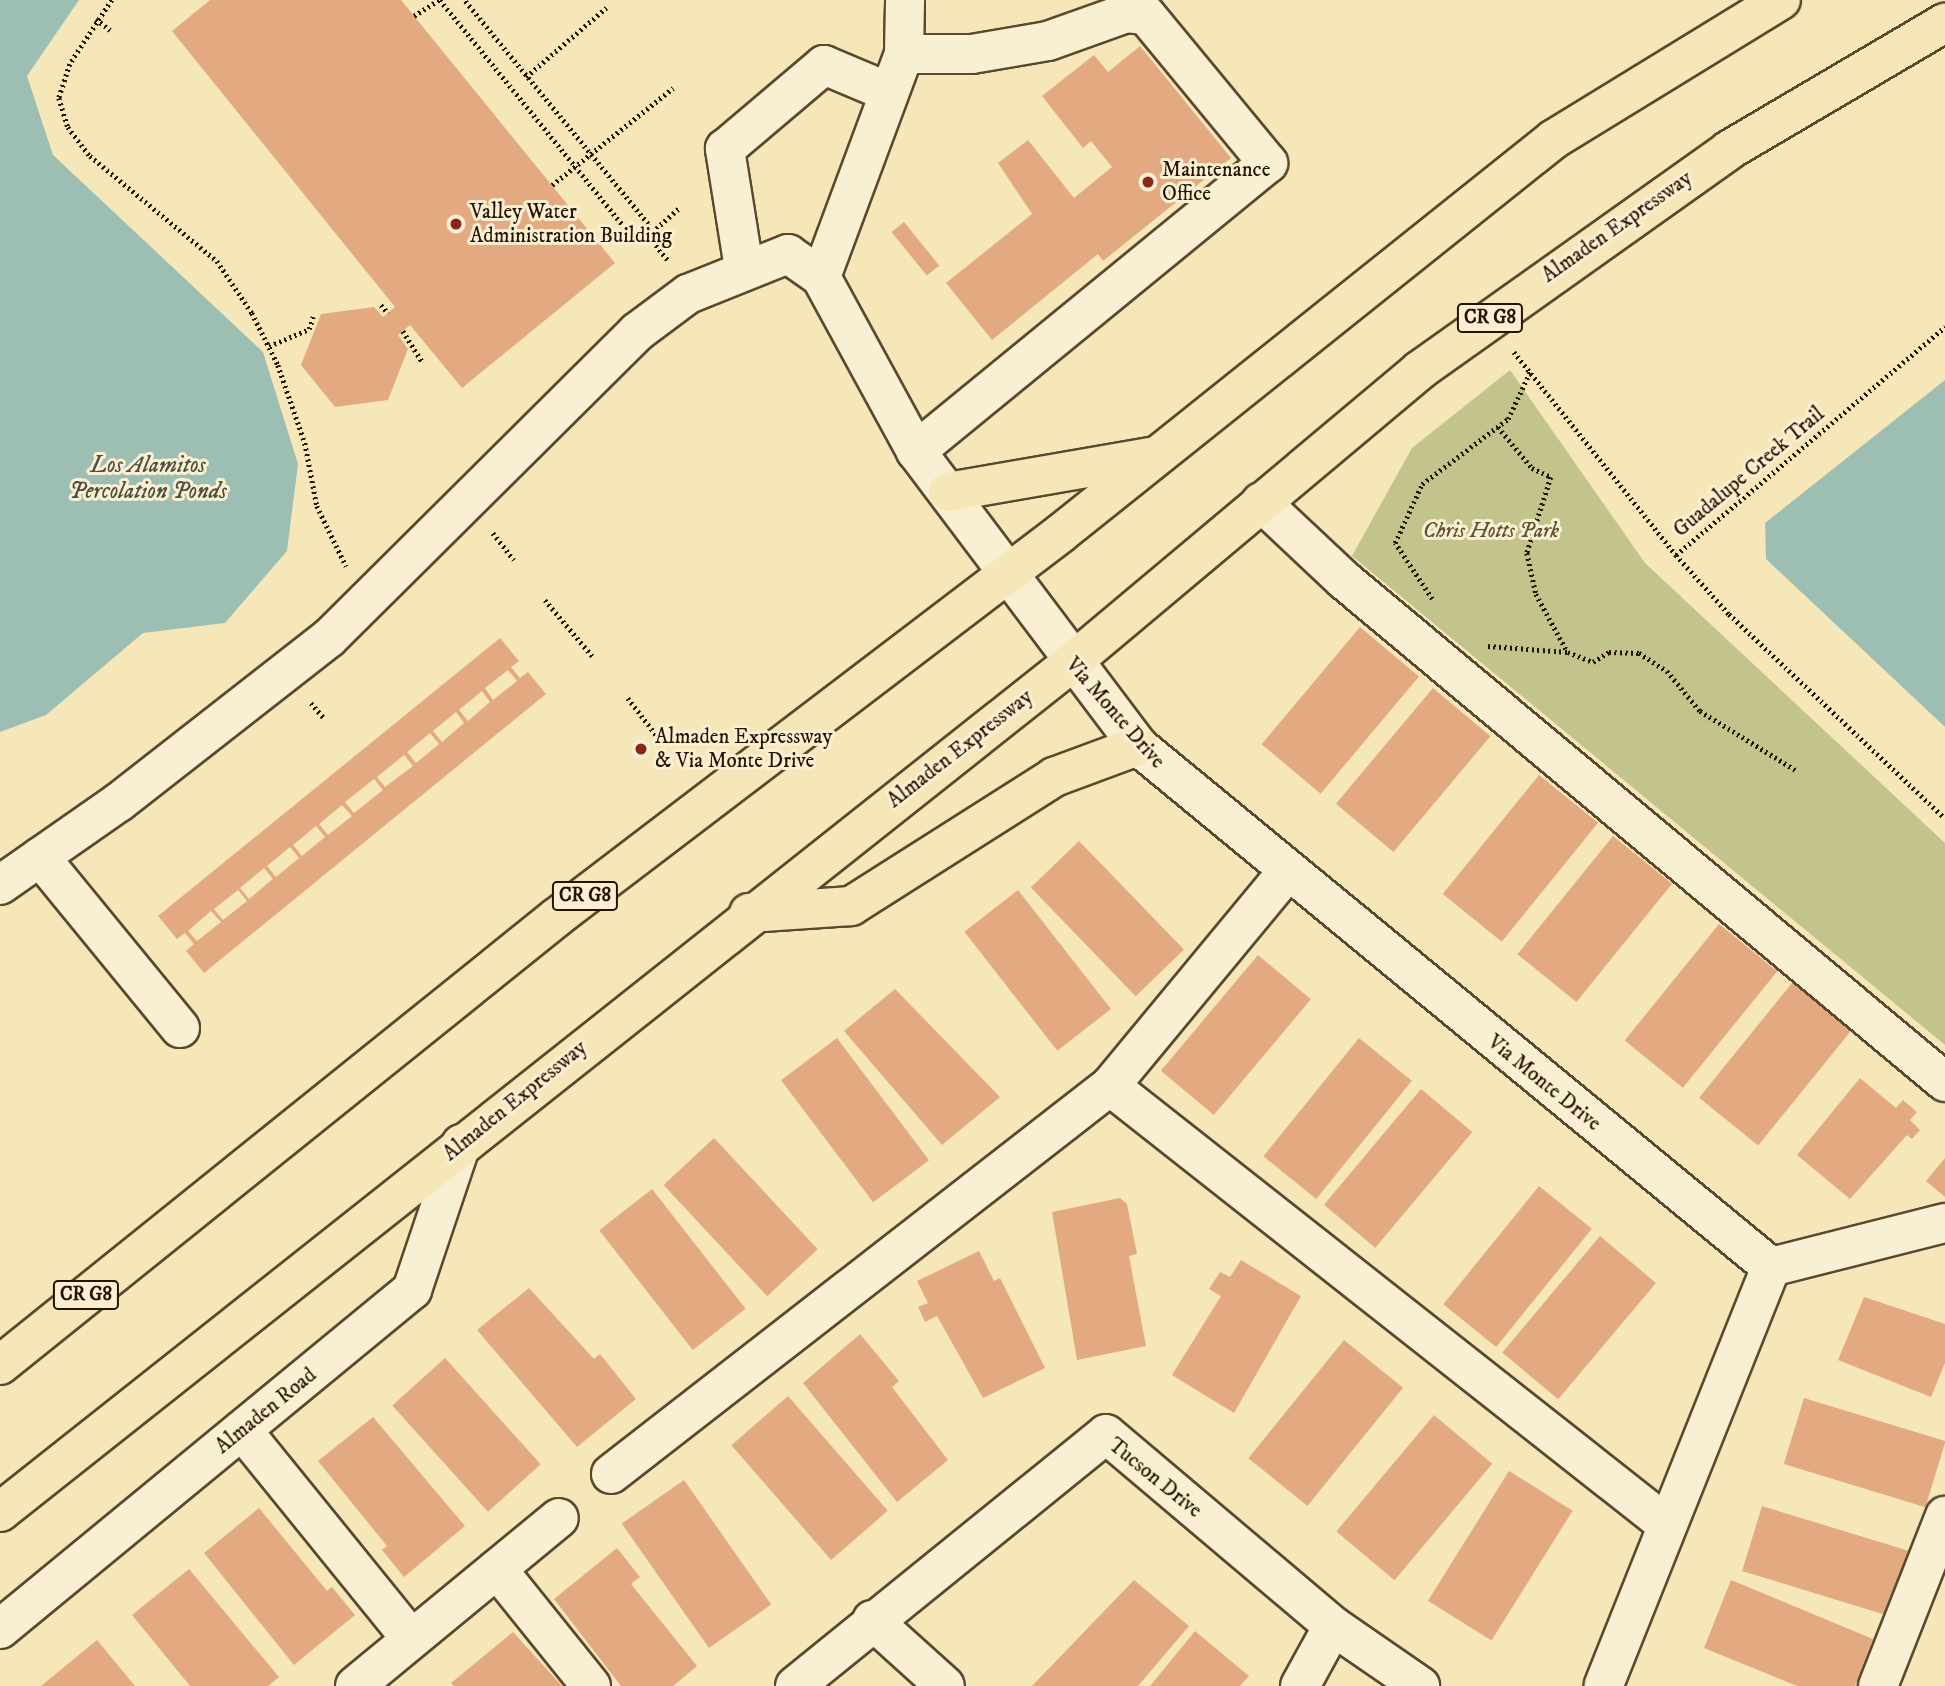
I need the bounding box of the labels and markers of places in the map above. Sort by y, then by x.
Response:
place label: Maintenance Office [1162,157,1270,207]
marker: Maintenance Office [1140,174,1156,190]
place label: Valley Water Administration Building [470,199,672,249]
marker: Valley Water Administration Building [448,216,464,232]
place label: Almaden Expressway & Via Monte Drive [655,724,832,774]
marker: Almaden Expressway & Via Monte Drive [633,741,649,757]

